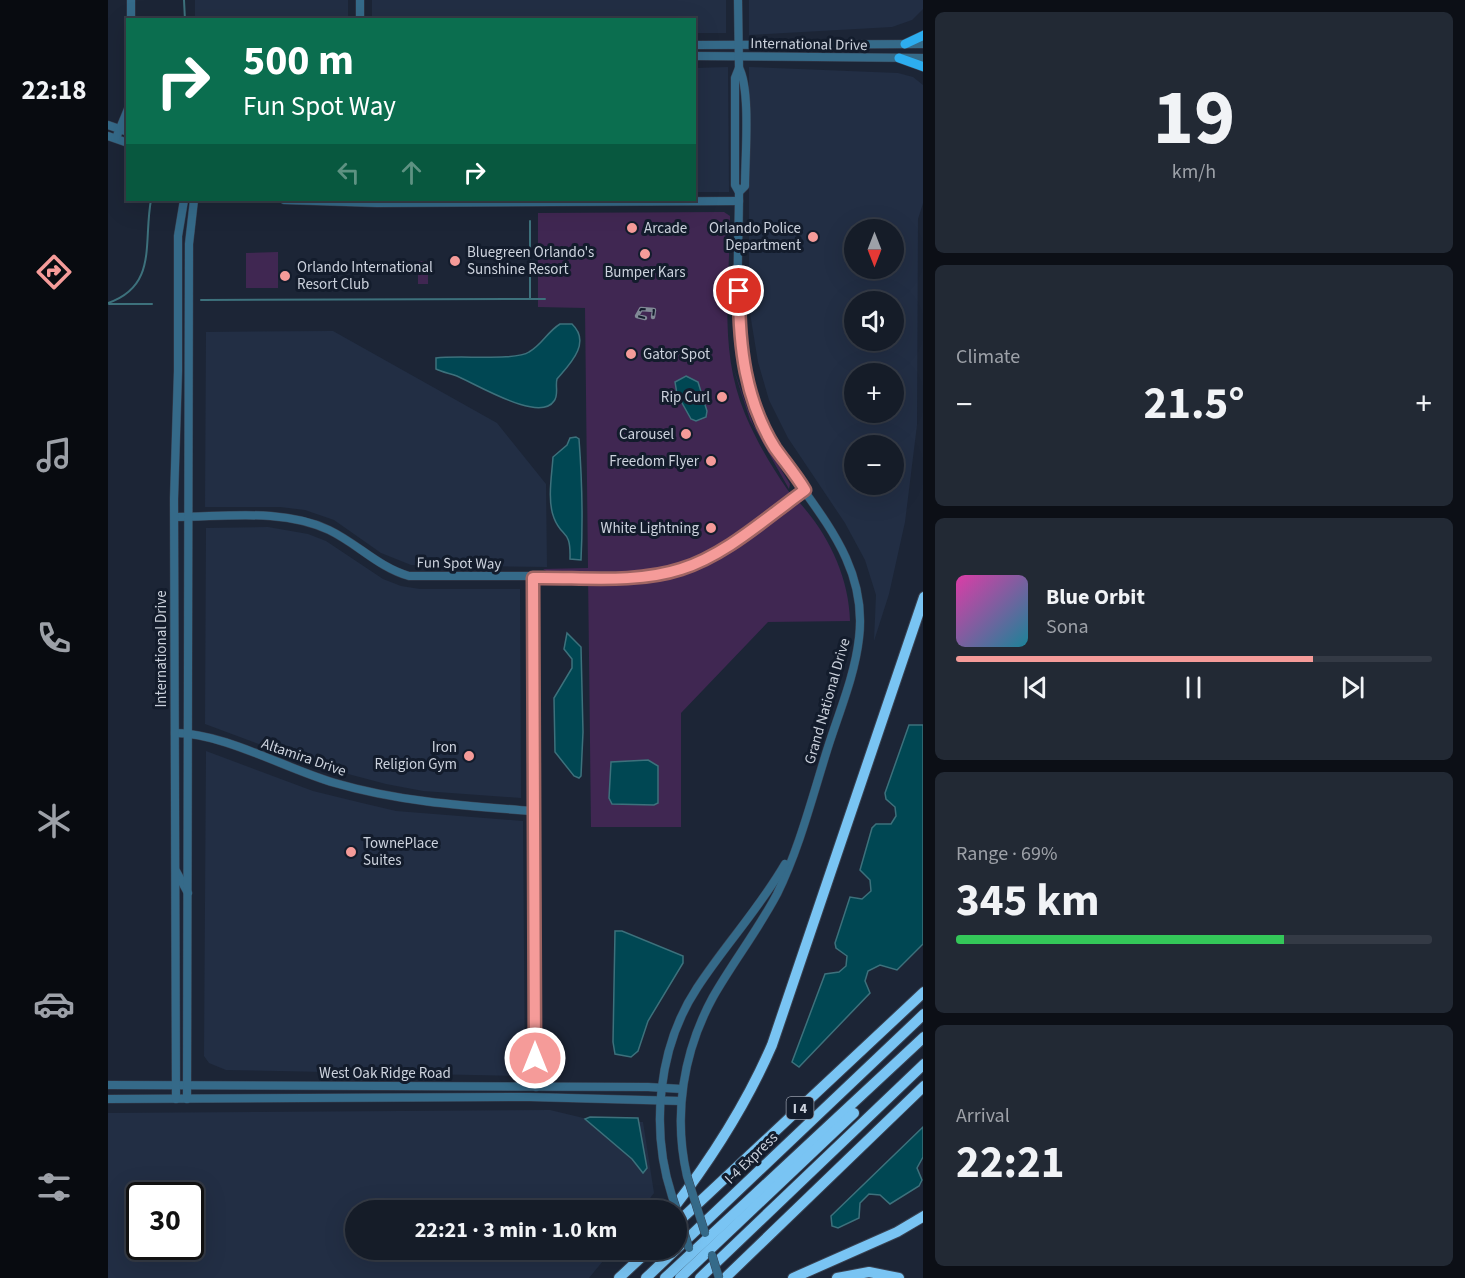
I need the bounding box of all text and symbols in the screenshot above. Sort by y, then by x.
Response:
text: 500 m [243,31,354,91]
street label: International Drive [750,33,868,56]
icon: right [144,42,222,120]
text: 19 [1153,63,1235,174]
text: 22:18 [21,71,87,110]
text: Fun Spot Way [243,87,396,126]
icon: left [332,156,365,189]
icon: ahead [395,156,428,189]
icon: right [458,156,491,189]
text: km/h [1172,158,1216,186]
place label: Arcade [644,218,687,239]
place label: Orlando Police Department [709,218,801,256]
north arrow [844,219,904,279]
map controls [844,219,904,495]
marker: Arcade [625,221,639,235]
marker: Orlando Police Department [806,230,820,244]
place label: Bluegreen Orlando's Sunshine Resort [467,242,594,280]
marker: Bumper Kars [638,247,652,261]
icon: directions [33,251,75,293]
marker: Bluegreen Orlando's Sunshine Resort [448,254,462,268]
place label: Orlando International Resort Club [297,257,433,295]
place label: Bumper Kars [604,262,686,283]
pin [713,265,764,316]
marker: Orlando International Resort Club [278,269,292,283]
icon: arrive [722,274,755,307]
button: sound [844,291,904,351]
text: Climate [956,343,1020,371]
place label: Gator Spot [643,344,710,365]
marker: Gator Spot [624,347,638,361]
button: + [844,363,904,423]
text: 21.5° [1143,372,1245,436]
text: − [956,381,972,428]
text: + [1416,381,1432,428]
place label: Rip Curl [661,387,710,408]
marker: Rip Curl [715,390,729,404]
place label: Carousel [619,424,674,445]
marker: Carousel [679,427,693,441]
icon: music [33,434,75,476]
button: − [844,435,904,495]
place label: Freedom Flyer [609,451,700,472]
marker: Freedom Flyer [704,454,718,468]
place label: White Lightning [601,518,699,539]
marker: White Lightning [704,521,718,535]
street label: Fun Spot Way [416,552,502,575]
text: Blue Orbit [1046,581,1145,613]
street label: International Drive [151,590,172,708]
text: Sona [1046,613,1089,641]
icon: phone [33,617,75,659]
street label: Grand National Drive [799,636,856,767]
icon: previous [1019,671,1052,704]
icon: pause [1177,671,1210,704]
icon: next [1336,671,1369,704]
street label: Altamira Drive [259,733,349,782]
place label: Iron Religion Gym [374,737,457,775]
marker: Iron Religion Gym [462,749,476,763]
icon: climate [33,800,75,842]
place label: TownePlace Suites [363,833,438,871]
text: Range · 69% [956,840,1057,868]
marker: TownePlace Suites [344,845,358,859]
text: 345 km [956,869,1100,933]
icon: car [33,983,75,1025]
position arrow [503,1026,567,1090]
street label: West Oak Ridge Road [319,1063,451,1084]
road number: I 4 [786,1097,814,1119]
text: Arrival [956,1102,1010,1130]
street label: I-4 Express [720,1128,783,1189]
text: 22:21 [956,1131,1065,1195]
icon: filters [33,1166,75,1208]
speed limit sign: 30 [126,1182,204,1260]
text: 22:21 · 3 min · 1.0 km [415,1214,617,1246]

